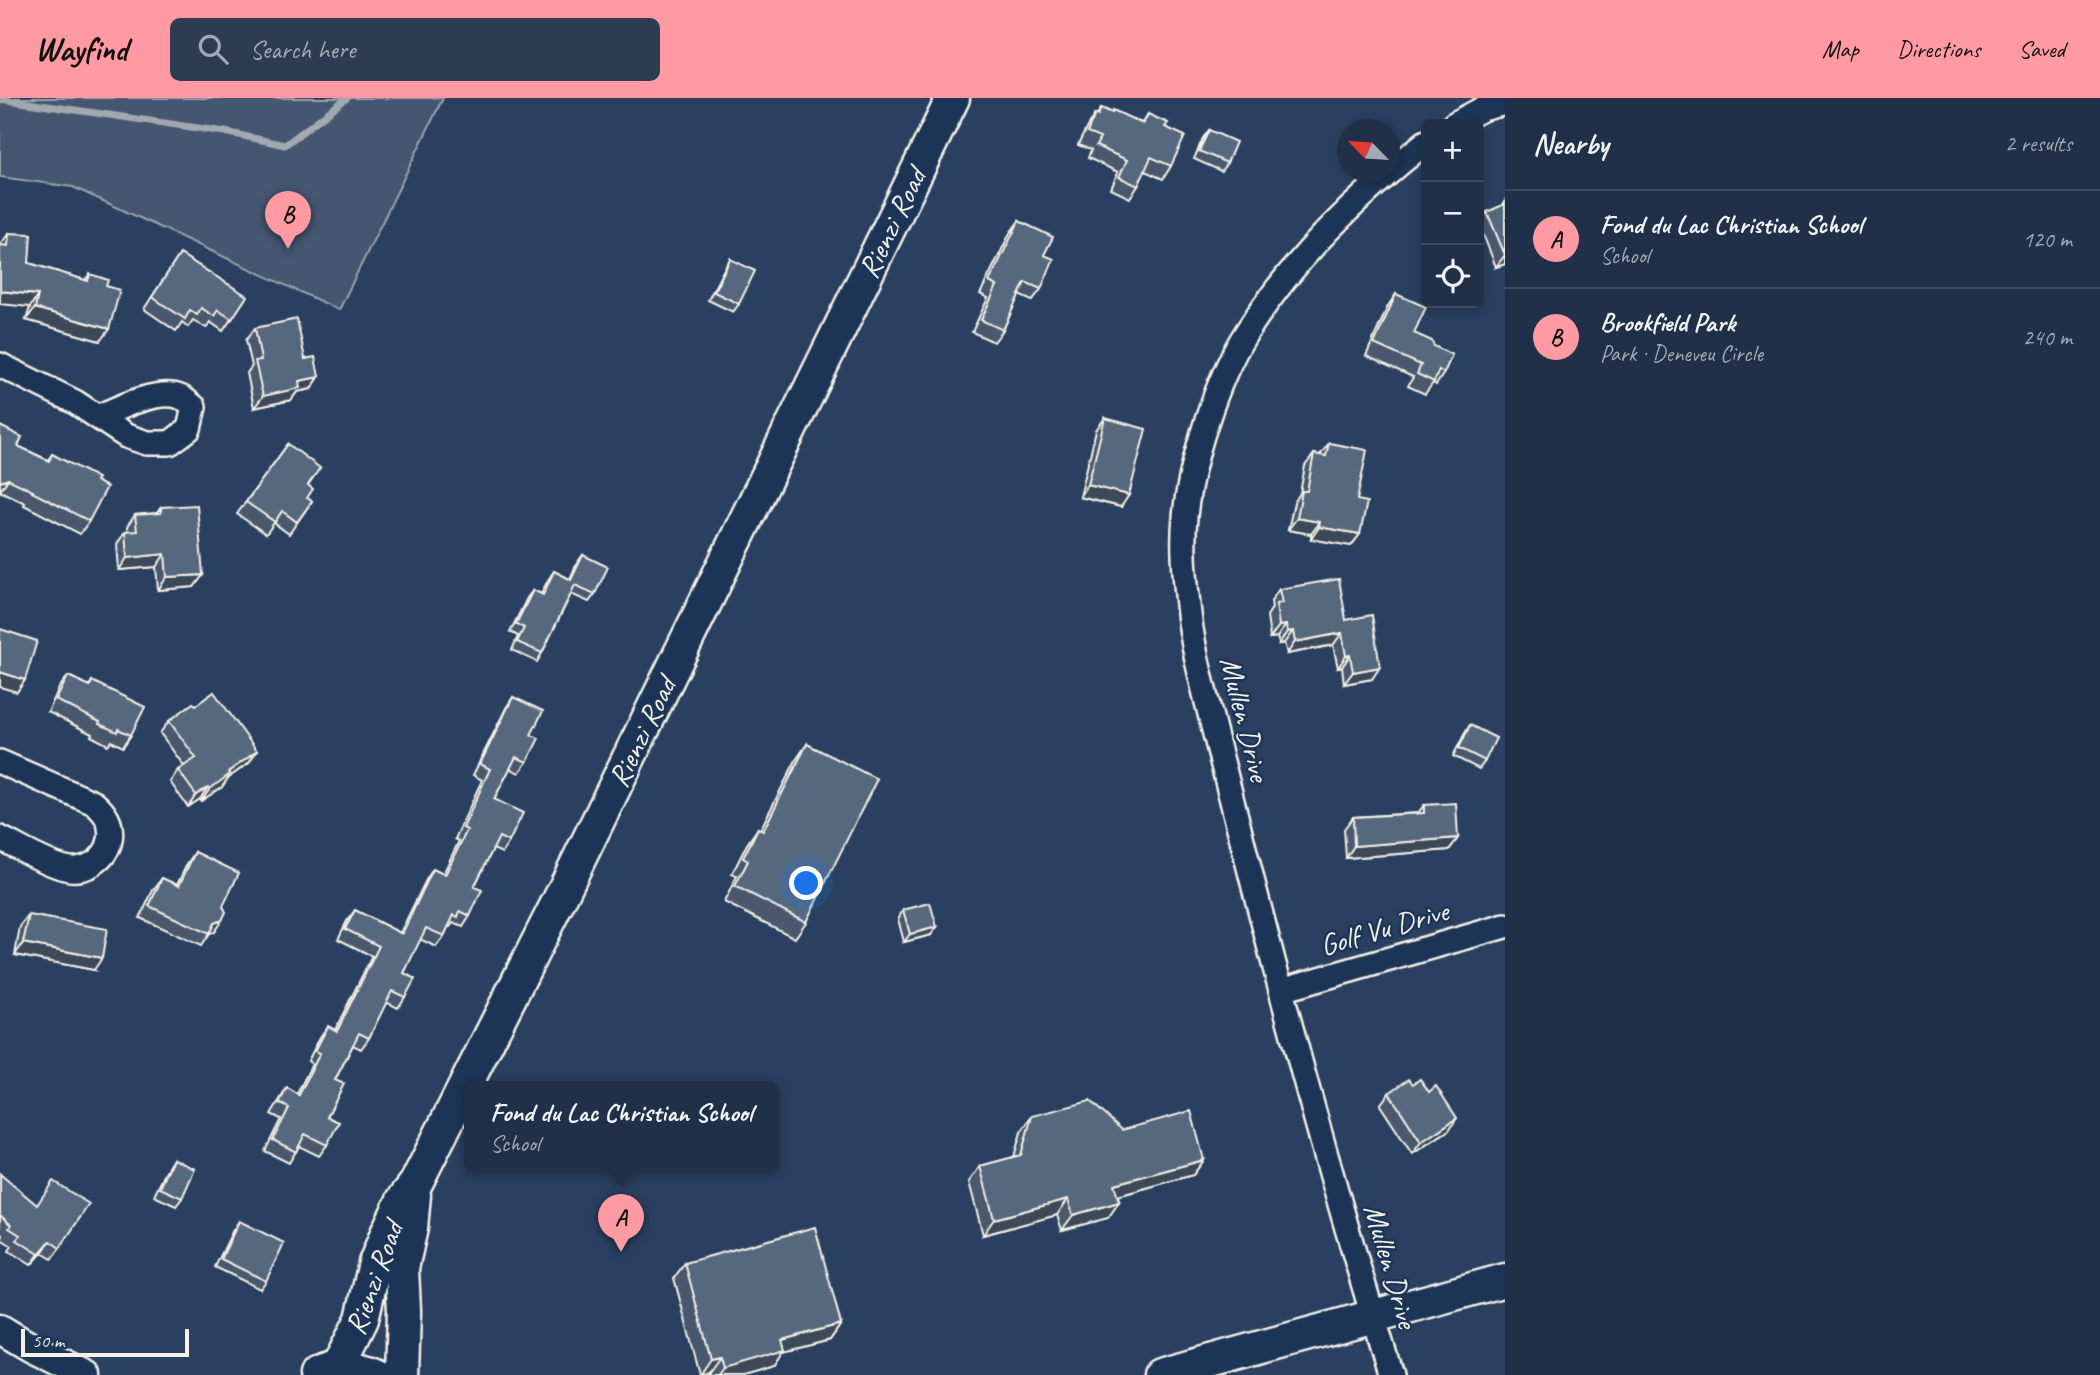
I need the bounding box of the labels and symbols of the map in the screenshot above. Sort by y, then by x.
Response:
north arrow [1337,119,1400,182]
street label: Rienzi Road [849,158,937,284]
pin: B [265,191,311,249]
street label: Mullen Drive [1211,653,1279,787]
street label: Rienzi Road [599,667,687,793]
your location [789,866,823,900]
street label: Golf Vu Drive [1315,891,1455,964]
pin: A [598,1194,644,1252]
street label: Mullen Drive [1355,1200,1427,1334]
street label: Rienzi Road [336,1212,413,1340]
scale bar [21,1326,189,1358]

